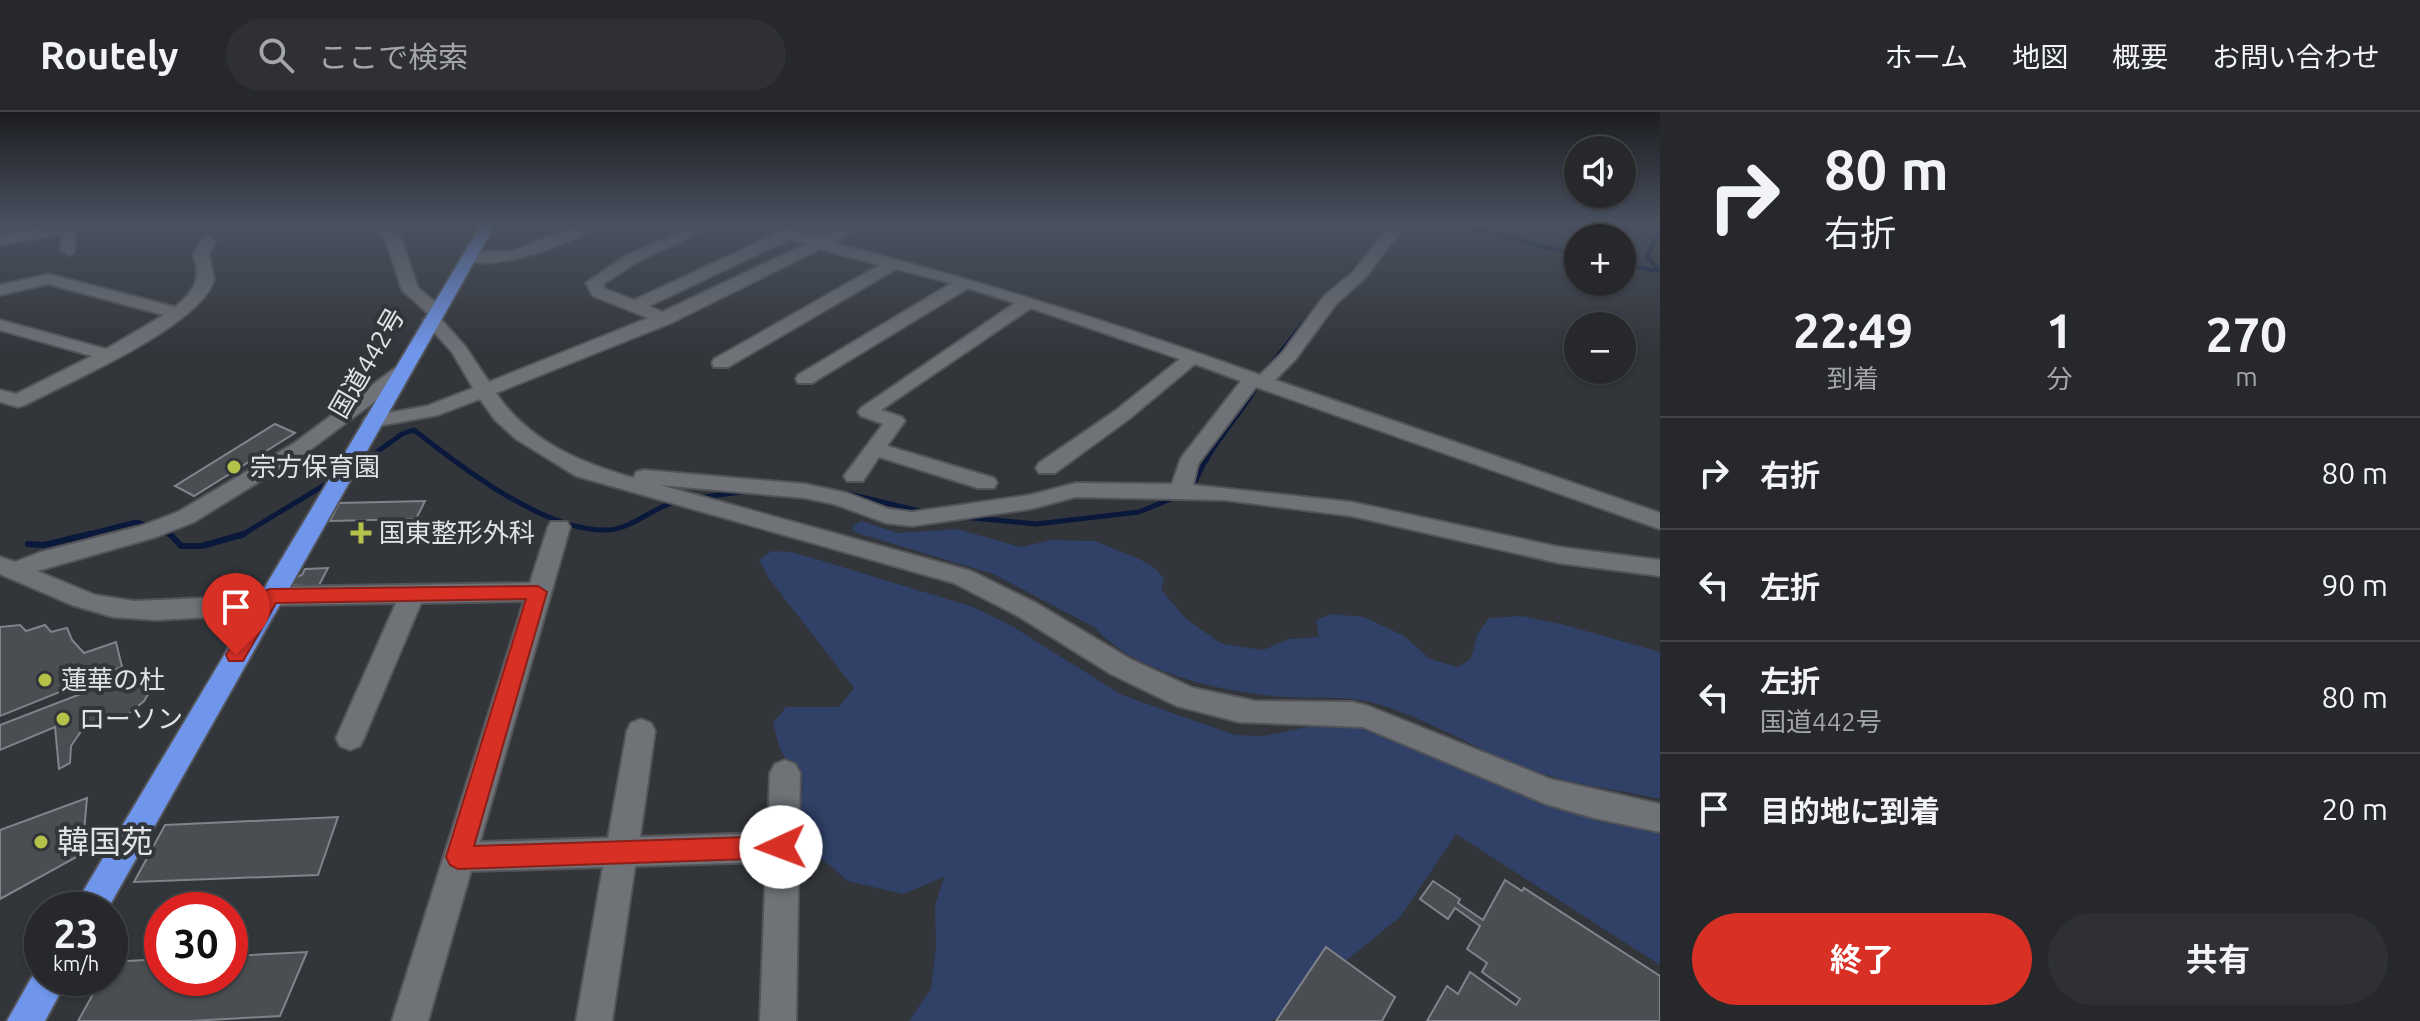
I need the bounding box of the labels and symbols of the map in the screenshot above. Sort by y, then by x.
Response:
street label: 国道442号 [324,303,410,423]
place label: 宗方保育園 [250,452,380,481]
marker: 宗方保育園 [225,458,243,476]
place label: 国東整形外科 [379,518,535,547]
marker: 国東整形外科 [350,522,372,544]
pin [202,573,270,655]
place label: 蓮華の杜 [61,665,165,694]
marker: 蓮華の杜 [36,671,54,689]
place label: ローソン [79,704,183,733]
marker: ローソン [54,710,72,728]
position arrow [739,805,823,889]
place label: 韓国苑 [57,823,153,859]
marker: 韓国苑 [32,833,50,851]
speed limit sign: 30 [144,892,248,996]

